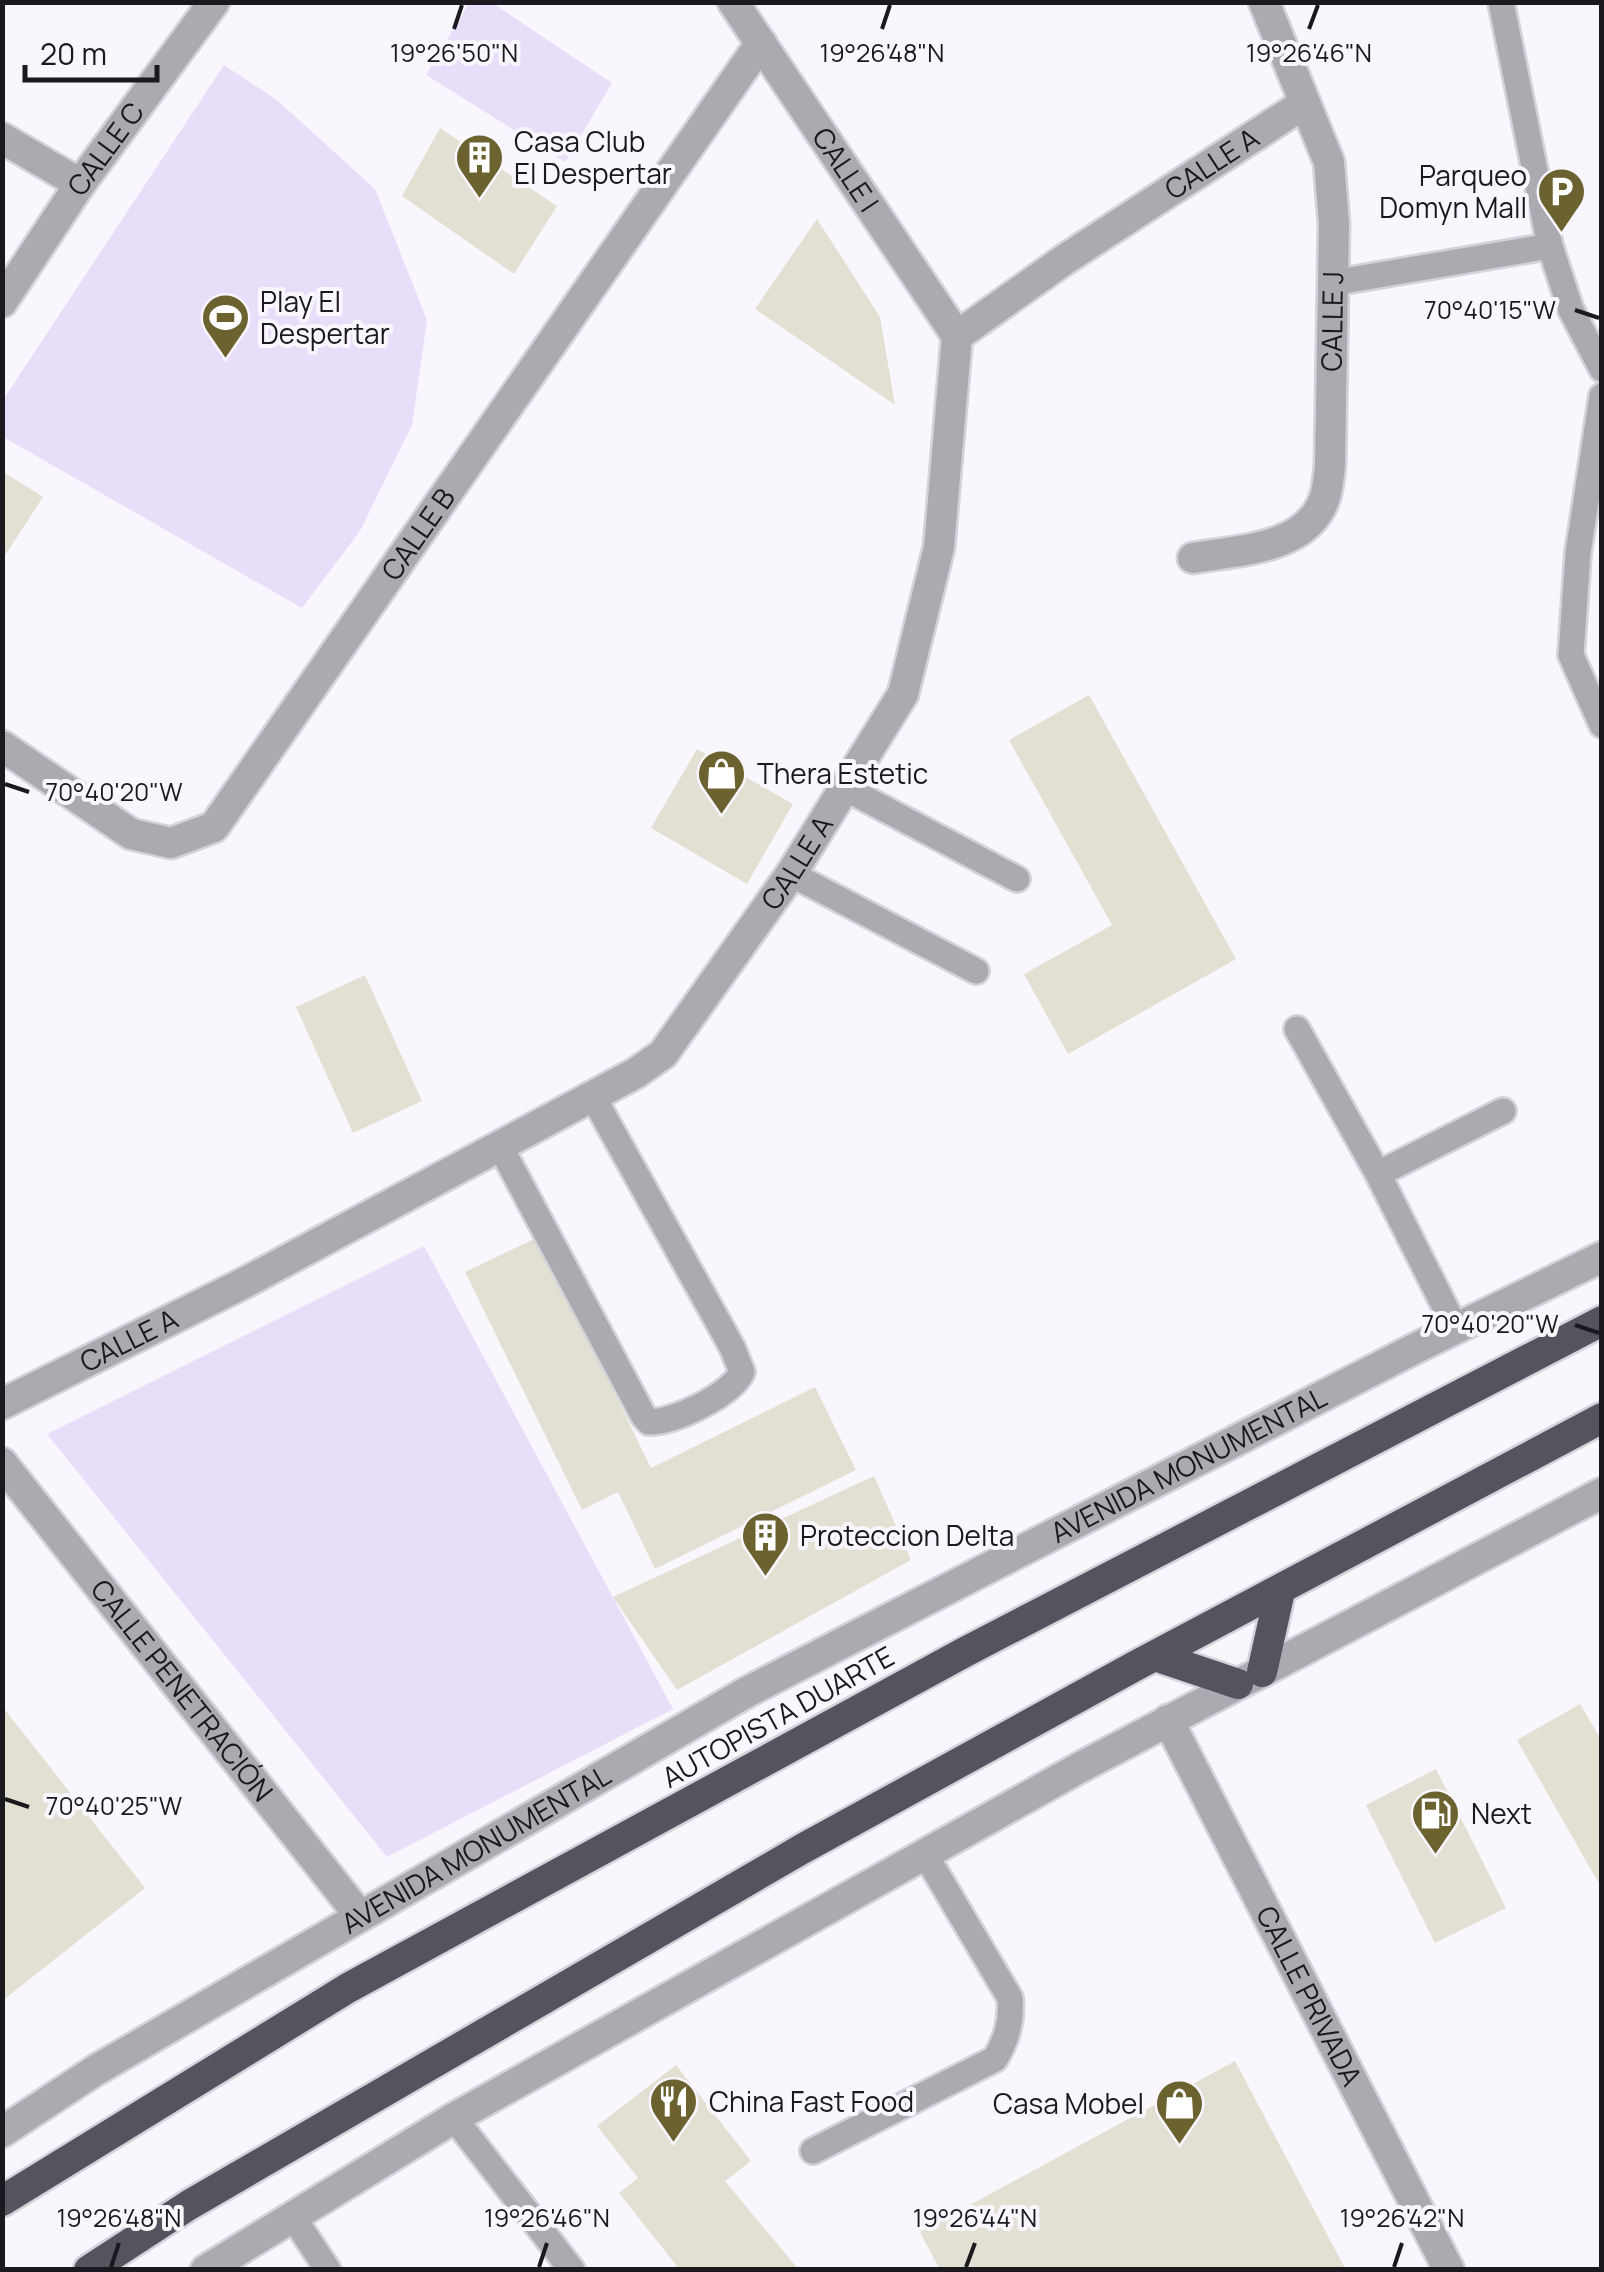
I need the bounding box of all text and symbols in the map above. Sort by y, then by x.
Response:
scale bar [25,20,158,82]
text: 20 m [40,33,107,74]
text: 19°26'50"N [390,35,518,70]
text: 19°26'48"N [820,35,944,70]
text: 19°26'46"N [1246,35,1372,70]
street label: CALLE C [58,94,152,202]
street label: CALLE A [1157,118,1266,207]
street label: CALLE I [804,120,888,219]
place label: Casa Club El Despertar [514,122,672,192]
building icon: Casa Club El Despertar [453,132,505,200]
place label: Parqueo Domyn Mall [1379,156,1527,226]
parking icon: Parqueo Domyn Mall [1536,166,1588,234]
street label: CALLE J [1312,271,1351,372]
place label: Play El Despertar [260,282,390,352]
sports icon: Play El Despertar [199,292,251,360]
text: 70°40'15"W [1424,292,1556,327]
street label: CALLE B [372,480,463,587]
shop icon: Thera Estetic [696,748,748,816]
place label: Thera Estetic [757,754,928,792]
text: 70°40'20"W [45,774,183,809]
street label: CALLE A [752,808,841,917]
street label: CALLE A [73,1299,184,1380]
text: 70°40'20"W [1421,1306,1559,1341]
street label: AVENIDA MONUMENTAL [1044,1377,1333,1551]
building icon: Proteccion Delta [739,1510,791,1578]
place label: Proteccion Delta [800,1516,1014,1554]
street label: CALLE PENETRACIÓN [83,1571,282,1809]
street label: AUTOPISTA DUARTE [655,1637,900,1796]
street label: AVENIDA MONUMENTAL [334,1755,617,1942]
text: 70°40'25"W [46,1788,182,1823]
fuel station icon: Next [1410,1788,1462,1856]
place label: Next [1471,1794,1532,1832]
street label: CALLE PRIVADA [1248,1899,1372,2092]
restaurant icon: China Fast Food [648,2076,700,2144]
shop icon: Casa Mobel [1153,2078,1205,2146]
place label: China Fast Food [709,2082,914,2120]
place label: Casa Mobel [993,2084,1144,2122]
text: 19°26'48"N [57,2200,181,2235]
text: 19°26'46"N [484,2200,610,2235]
text: 19°26'44"N [913,2200,1037,2235]
text: 19°26'42"N [1340,2200,1464,2235]

